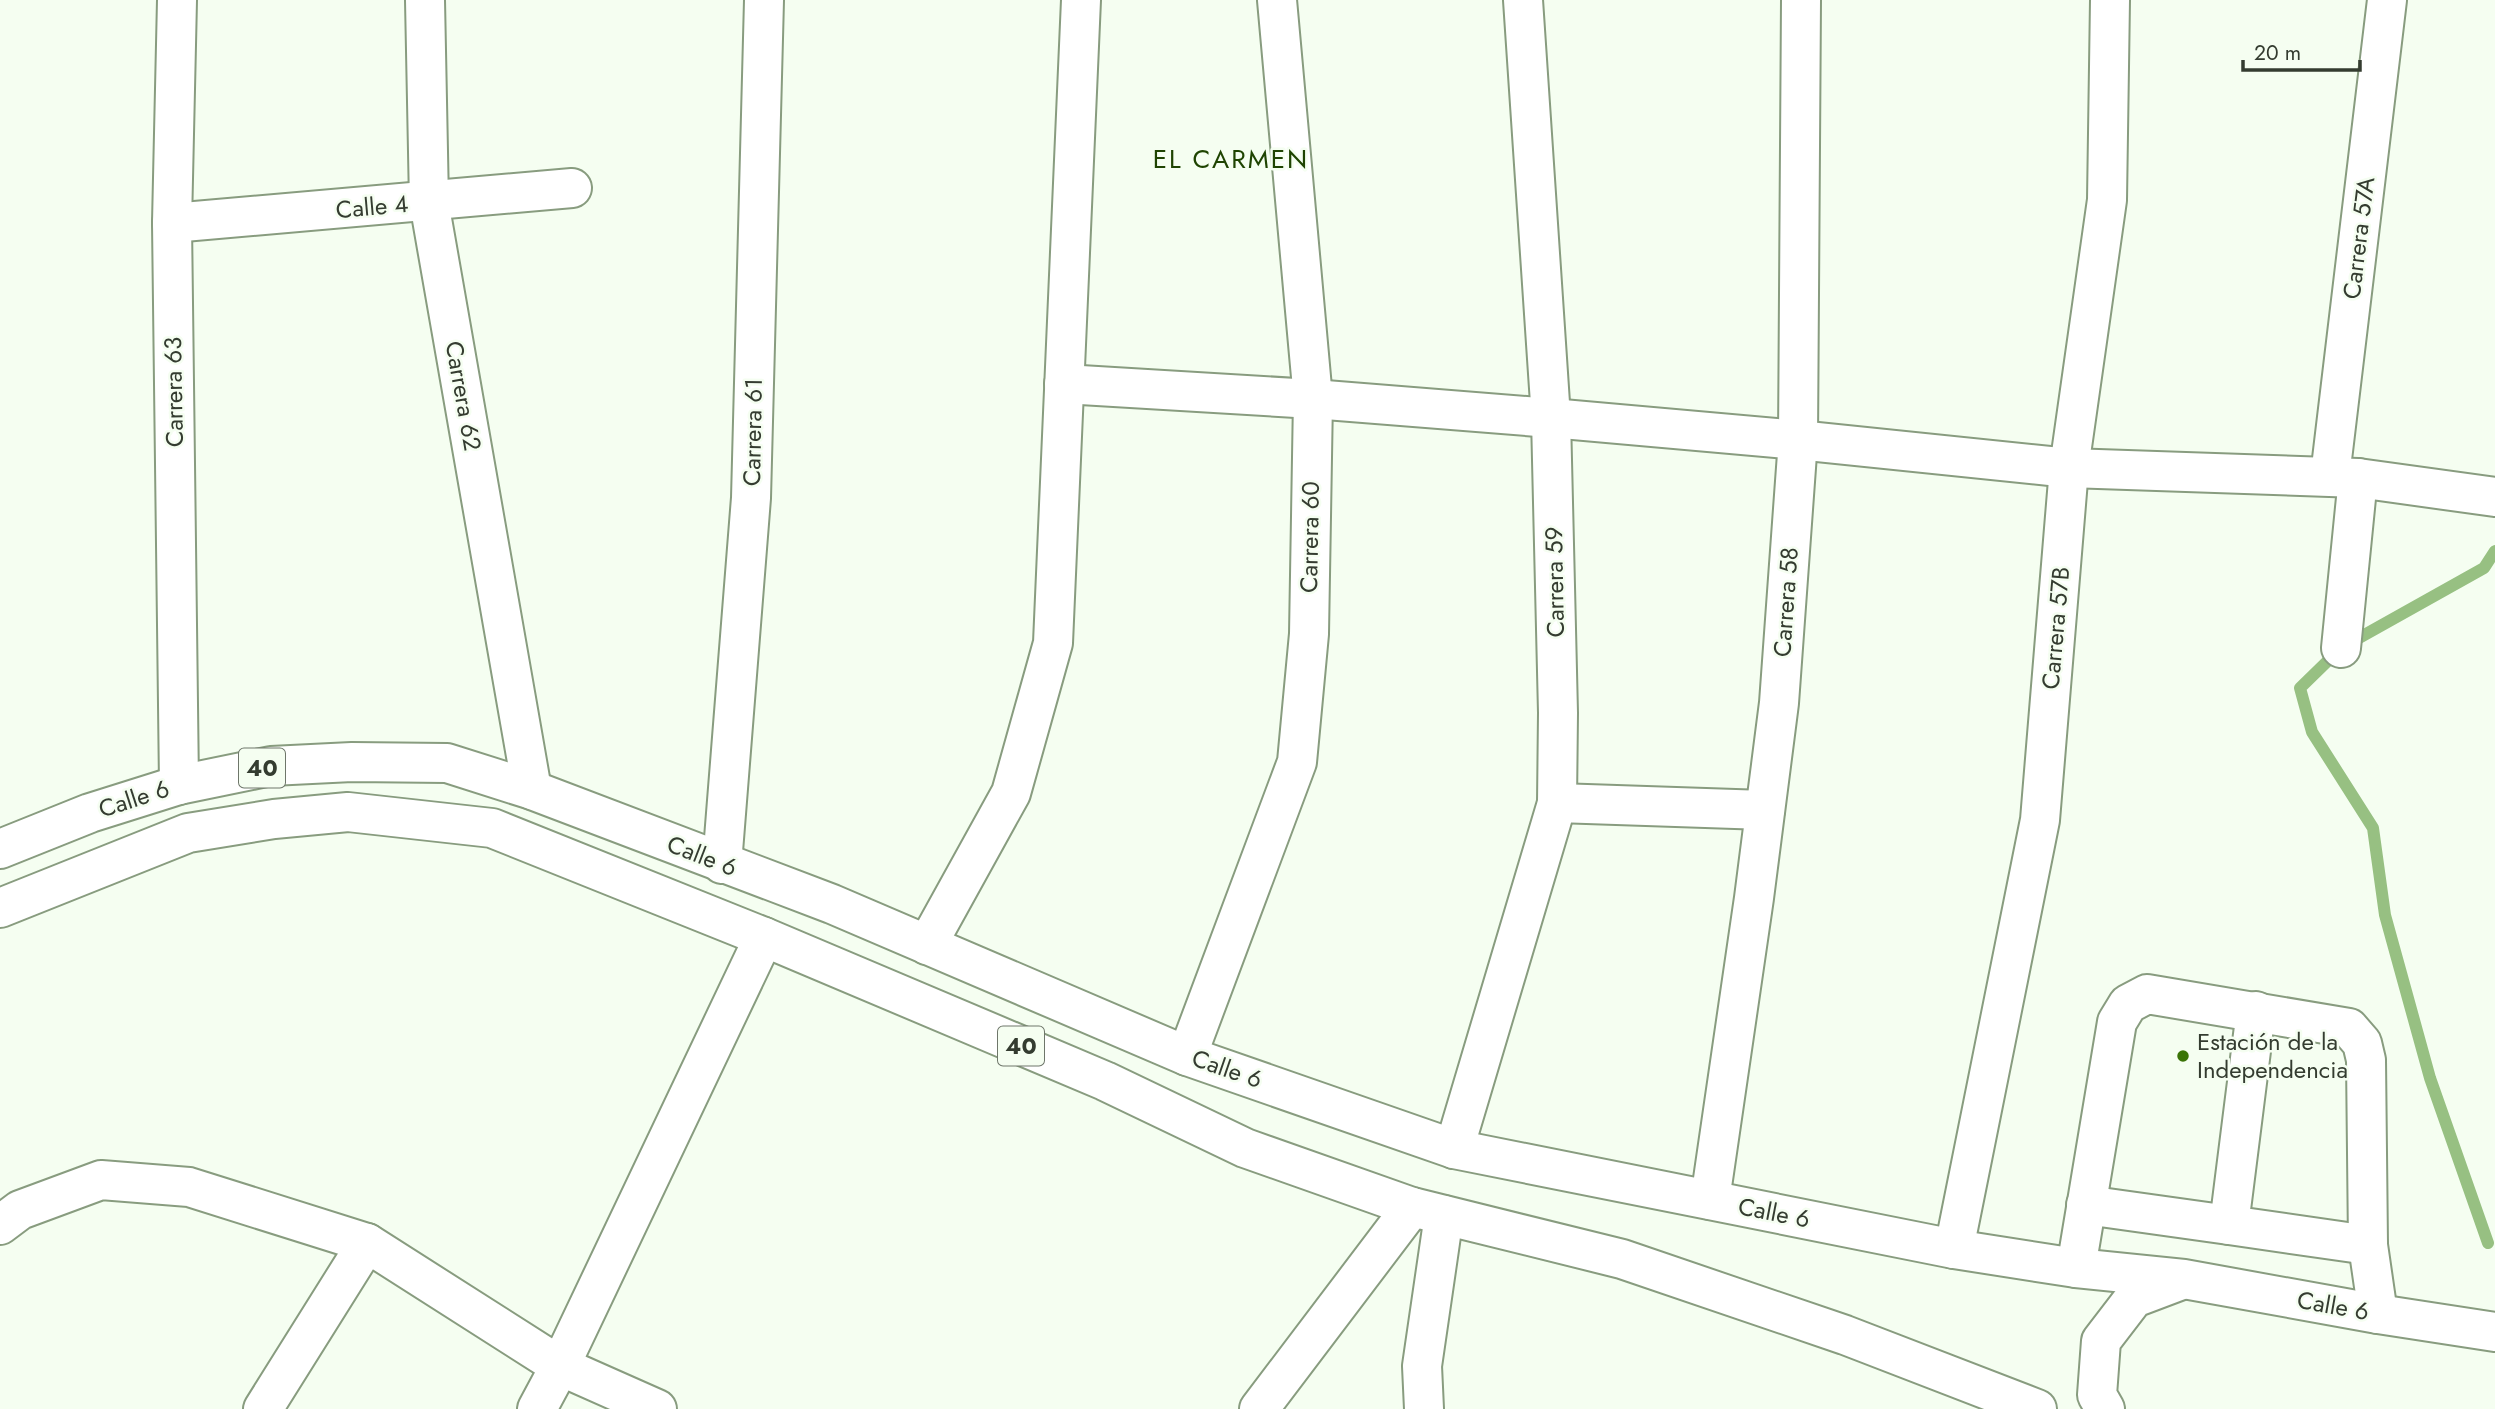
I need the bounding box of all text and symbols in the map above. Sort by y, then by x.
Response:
scale bar [2243,28,2360,72]
text: 20 m [2254,38,2301,68]
district label: EL CARMEN [1153,140,1309,178]
street label: Carrera 57A [2334,175,2383,301]
street label: Calle 4 [334,186,410,227]
street label: Carrera 63 [155,337,192,447]
street label: Carrera 62 [437,338,490,454]
street label: Carrera 61 [734,378,771,486]
street label: Carrera 60 [1291,481,1328,593]
street label: Carrera 59 [1536,526,1573,638]
street label: Carrera 58 [1764,546,1807,658]
street label: Carrera 57B [2033,565,2078,691]
road number: 40 [239,748,285,788]
street label: Calle 6 [94,771,174,826]
street label: Calle 6 [662,826,742,885]
place label: Estación de la Independencia [2197,1024,2348,1087]
road number: 40 [998,1026,1044,1065]
street label: Calle 6 [1187,1040,1267,1097]
marker: Estación de la Independencia [2175,1048,2191,1064]
street label: Calle 6 [1735,1188,1813,1237]
street label: Calle 6 [2294,1282,2372,1329]

